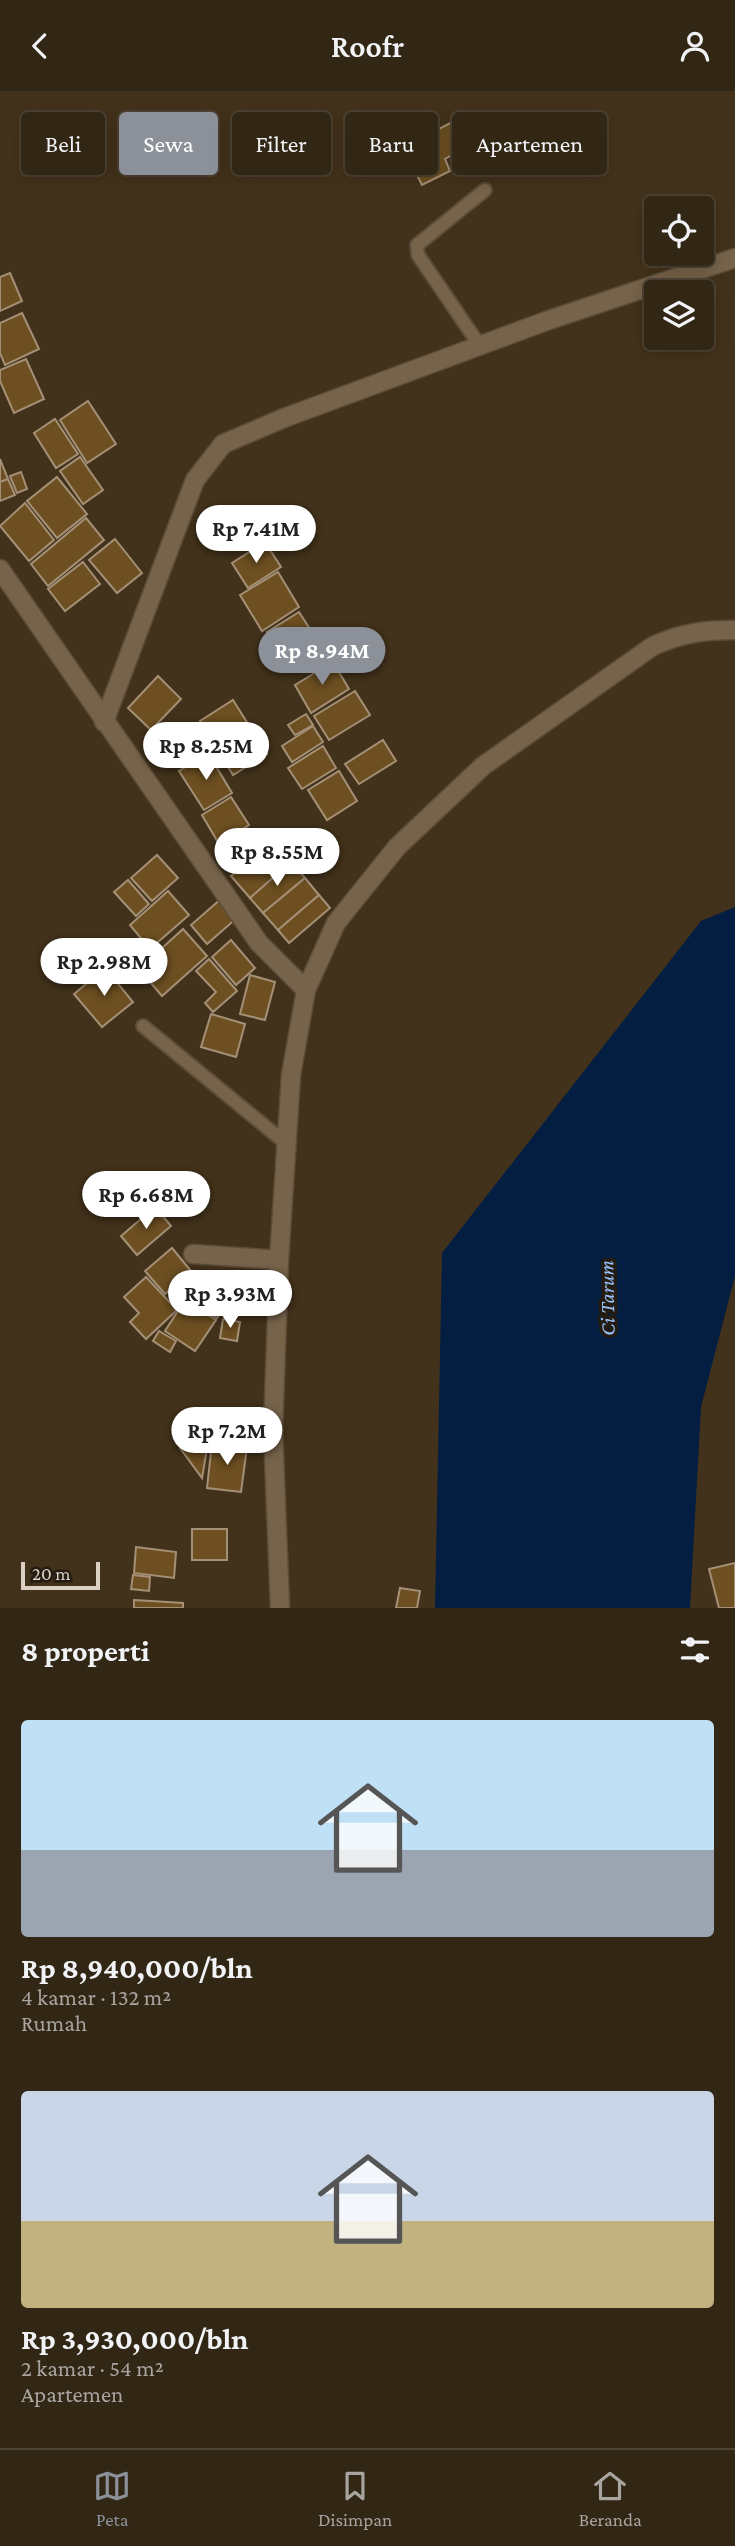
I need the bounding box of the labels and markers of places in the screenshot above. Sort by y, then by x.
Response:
pin: Rp 7.41M [184,505,328,565]
pin: Rp 8.94M [250,627,394,687]
pin: Rp 8.25M [134,723,278,782]
pin: Rp 8.55M [205,829,349,888]
pin: Rp 2.98M [32,939,176,998]
pin: Rp 6.68M [74,1171,218,1231]
pin: Rp 3.93M [158,1271,302,1330]
pin: Rp 7.2M [162,1407,292,1467]

